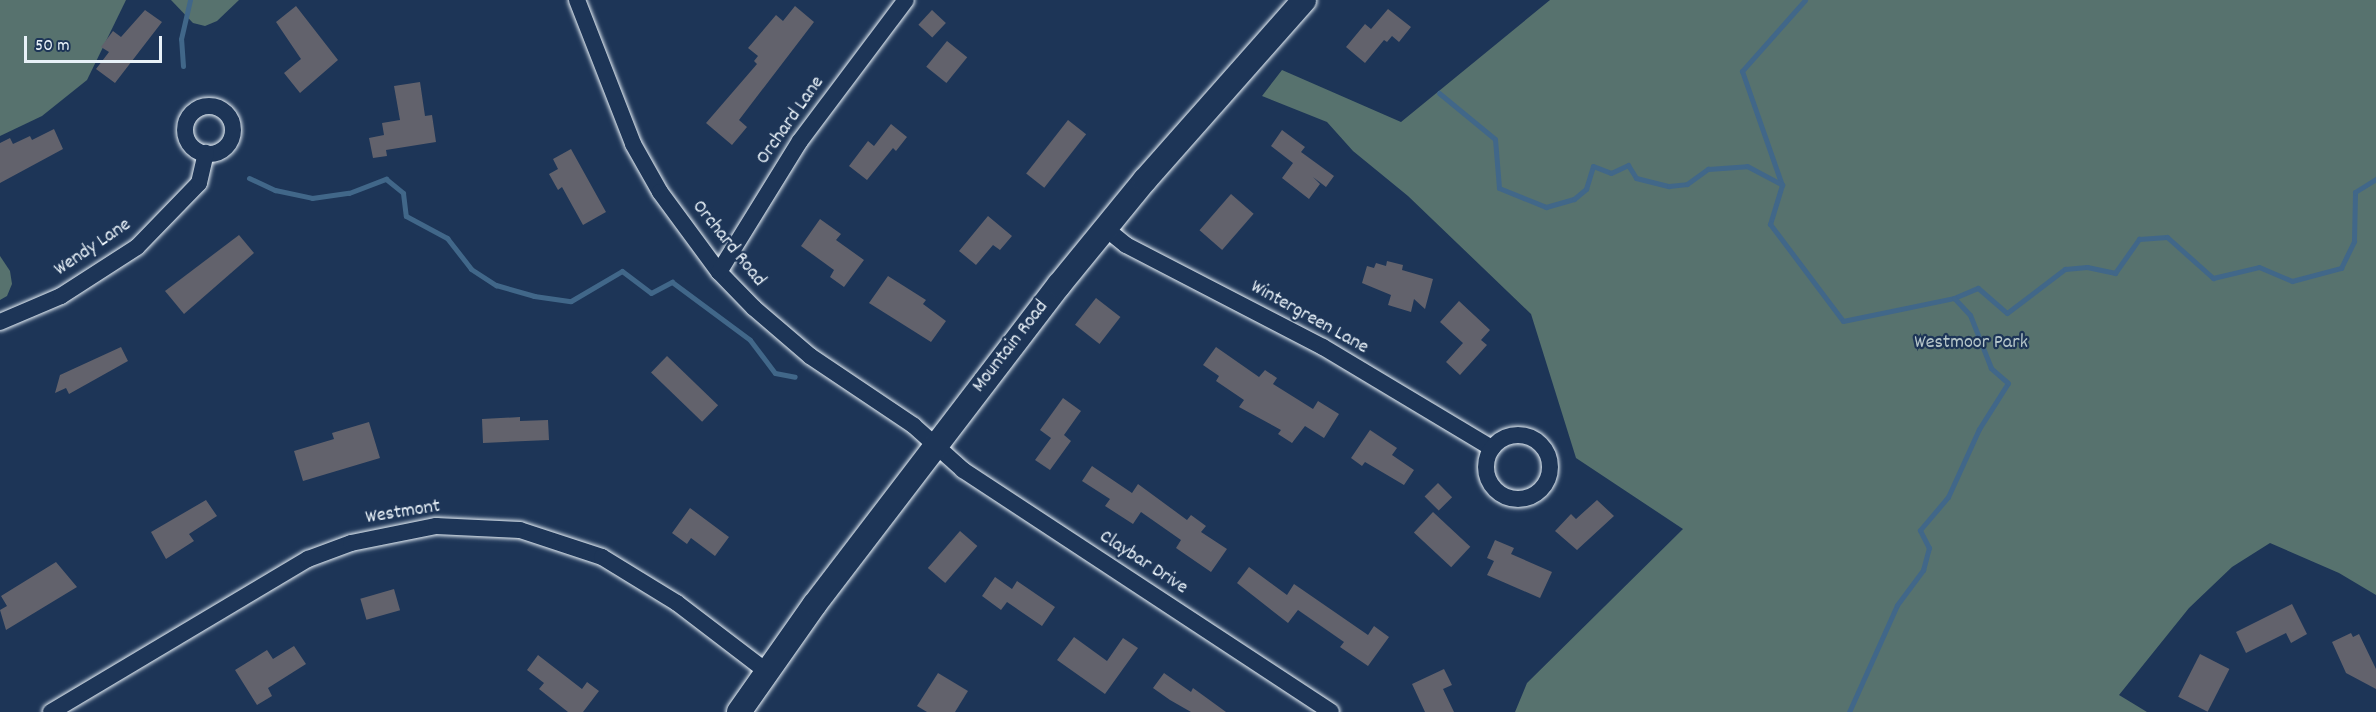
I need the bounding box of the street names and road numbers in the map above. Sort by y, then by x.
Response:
street label: Orchard Lane [752,72,830,170]
street label: Orchard Road [686,196,770,292]
street label: Wendy Lane [50,214,136,282]
street label: Wintergreen Lane [1246,276,1372,360]
street label: Mountain Road [968,296,1054,398]
street label: Westmont [364,495,442,531]
street label: Claybar Drive [1094,526,1192,600]

